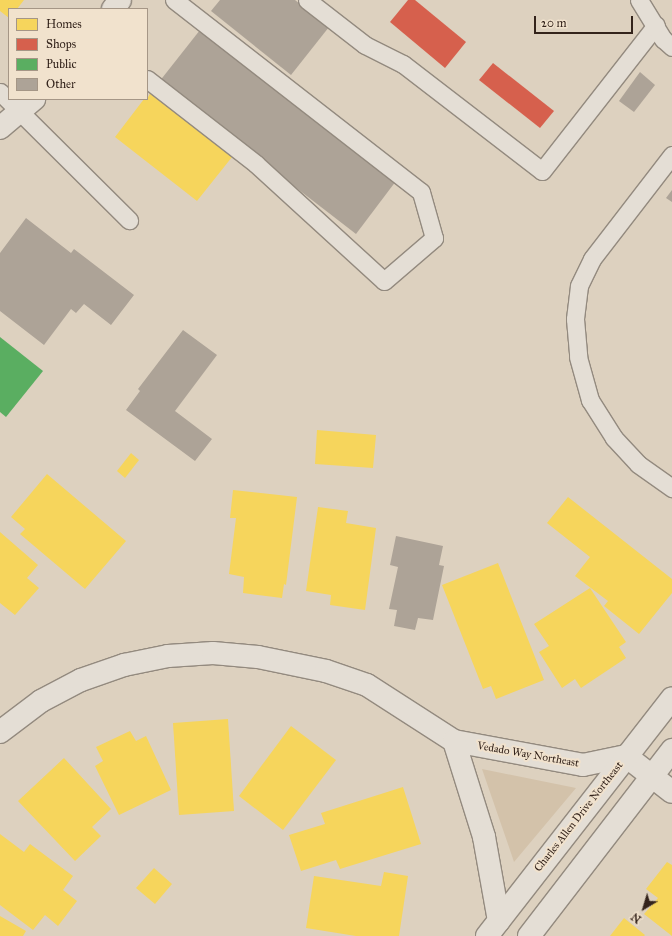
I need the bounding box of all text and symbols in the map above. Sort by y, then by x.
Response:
legend [8,8,148,100]
scale bar [536,8,635,34]
text: 20 m [541,16,567,30]
text: Homes [46,17,82,31]
text: Shops [46,37,76,51]
text: Public [46,57,77,71]
text: Other [46,77,76,91]
street label: Vedado Way Northeast [476,740,580,770]
street label: Charles Allen Drive Northeast [532,759,626,875]
north arrow [624,888,664,928]
text: N [629,910,644,926]

